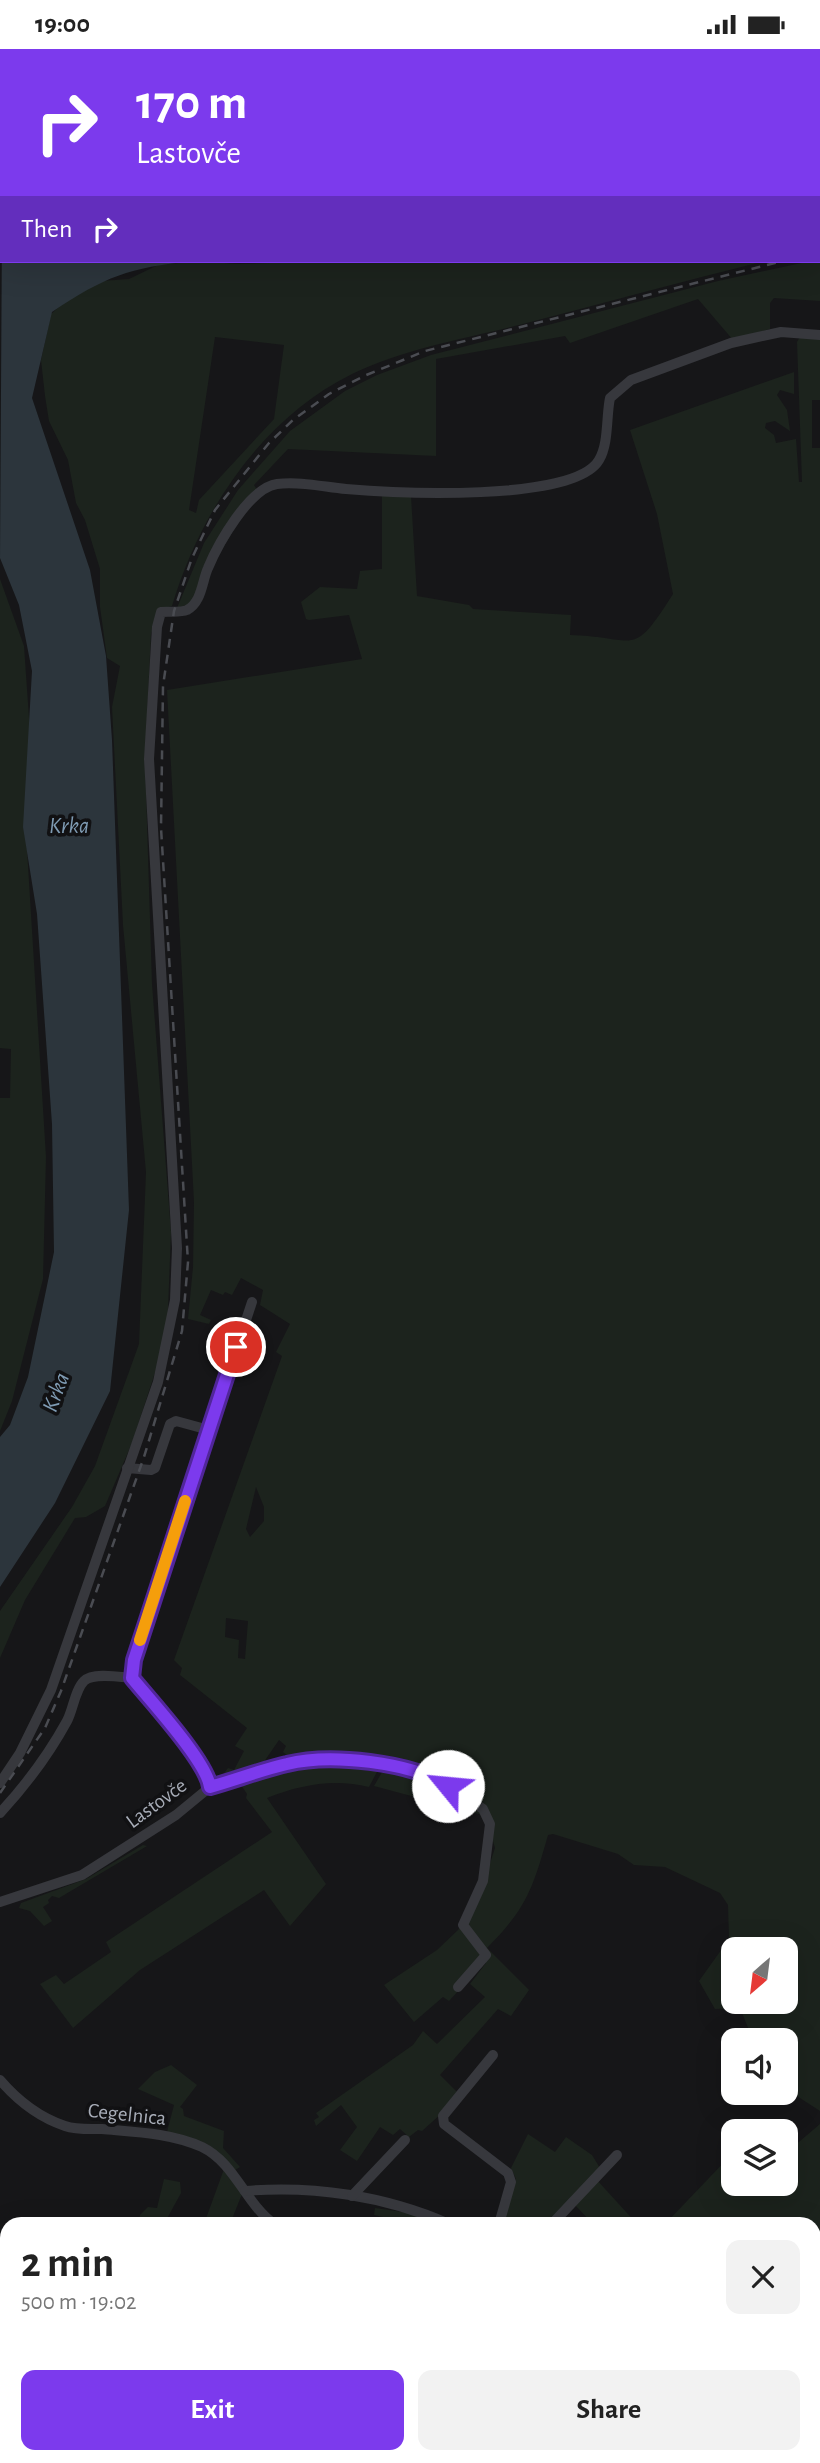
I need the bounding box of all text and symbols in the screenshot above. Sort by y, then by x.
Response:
text: 19:00 [35,11,90,37]
icon: right [21,77,112,168]
text: 170 m [136,79,247,128]
text: Lastovče [136,137,241,169]
icon: right [86,210,124,248]
text: Then [21,216,72,242]
water label: Krka [49,815,89,838]
pin [206,1317,266,1377]
icon: arrive [217,1328,255,1366]
water label: Krka [39,1370,74,1415]
position arrow [411,1749,485,1823]
street label: Lastovče [122,1775,190,1832]
north arrow [721,1937,798,2014]
map controls [721,1937,798,2196]
button: sound [721,2028,798,2105]
street label: Cegelnica [87,2100,167,2129]
button: layers [721,2119,798,2196]
button: close [726,2240,800,2314]
text: 2 min [21,2242,114,2284]
text: 500 m · 19:02 [21,2291,137,2314]
button: Exit [21,2370,404,2450]
button: Share [418,2370,800,2450]

